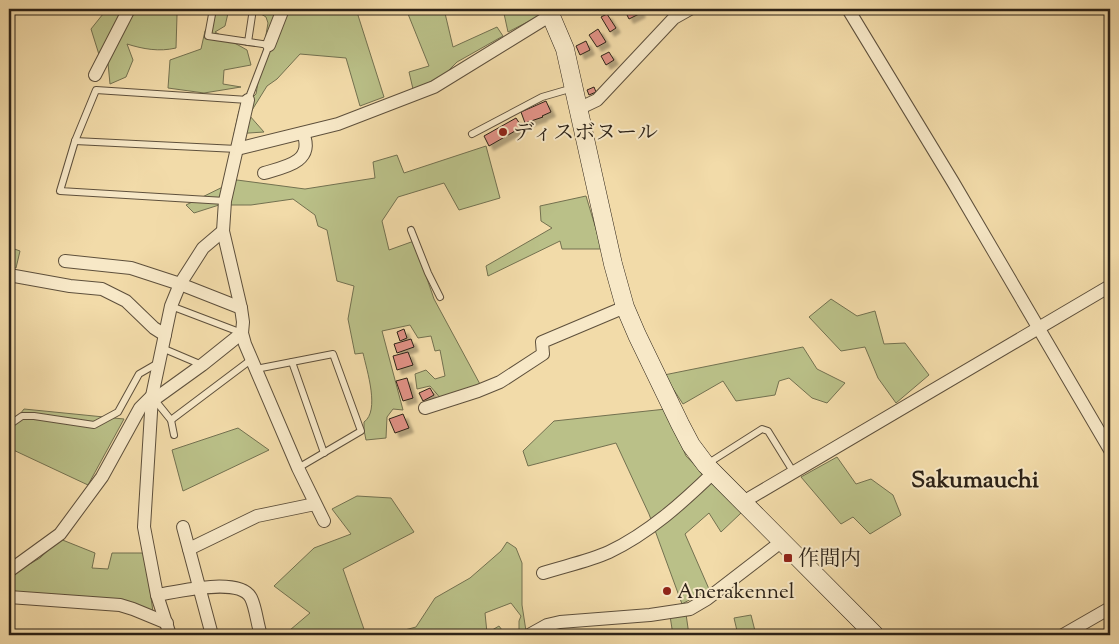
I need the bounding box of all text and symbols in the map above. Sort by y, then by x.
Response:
place label: ディスボヌール [513,119,658,149]
marker: ディスボヌール [497,126,509,138]
district label: Sakumauchi [911,464,1039,498]
place label: 作間内 [798,545,861,575]
marker: 作間内 [782,552,794,564]
place label: Anerakennel [677,578,795,608]
marker: Anerakennel [661,585,673,597]

